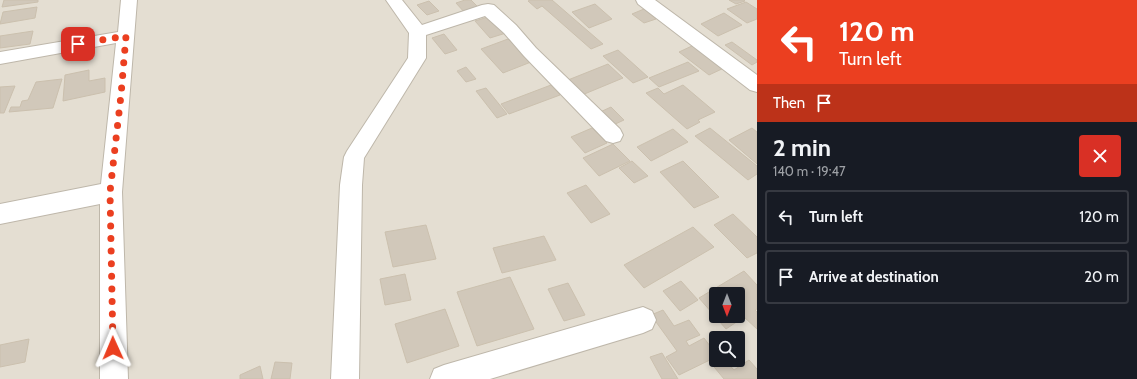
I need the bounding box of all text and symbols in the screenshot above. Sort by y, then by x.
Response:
text: 120 m [839,14,915,48]
icon: left [773,16,825,68]
pin [61,27,95,61]
icon: arrive [67,33,89,55]
text: Turn left [839,48,902,70]
icon: arrive [813,92,835,114]
text: Then [773,94,805,112]
text: 2 min [773,133,831,162]
button: close [1079,135,1121,177]
text: 140 m · 19:47 [773,163,845,179]
icon: left [775,206,797,228]
text: Turn left [809,208,863,226]
text: 120 m [1079,208,1119,226]
icon: arrive [775,266,797,288]
text: Arrive at destination [809,268,939,286]
text: 20 m [1084,268,1119,286]
north arrow [709,287,745,323]
map controls [709,287,745,367]
position arrow [92,327,134,369]
button: search [709,331,745,367]

